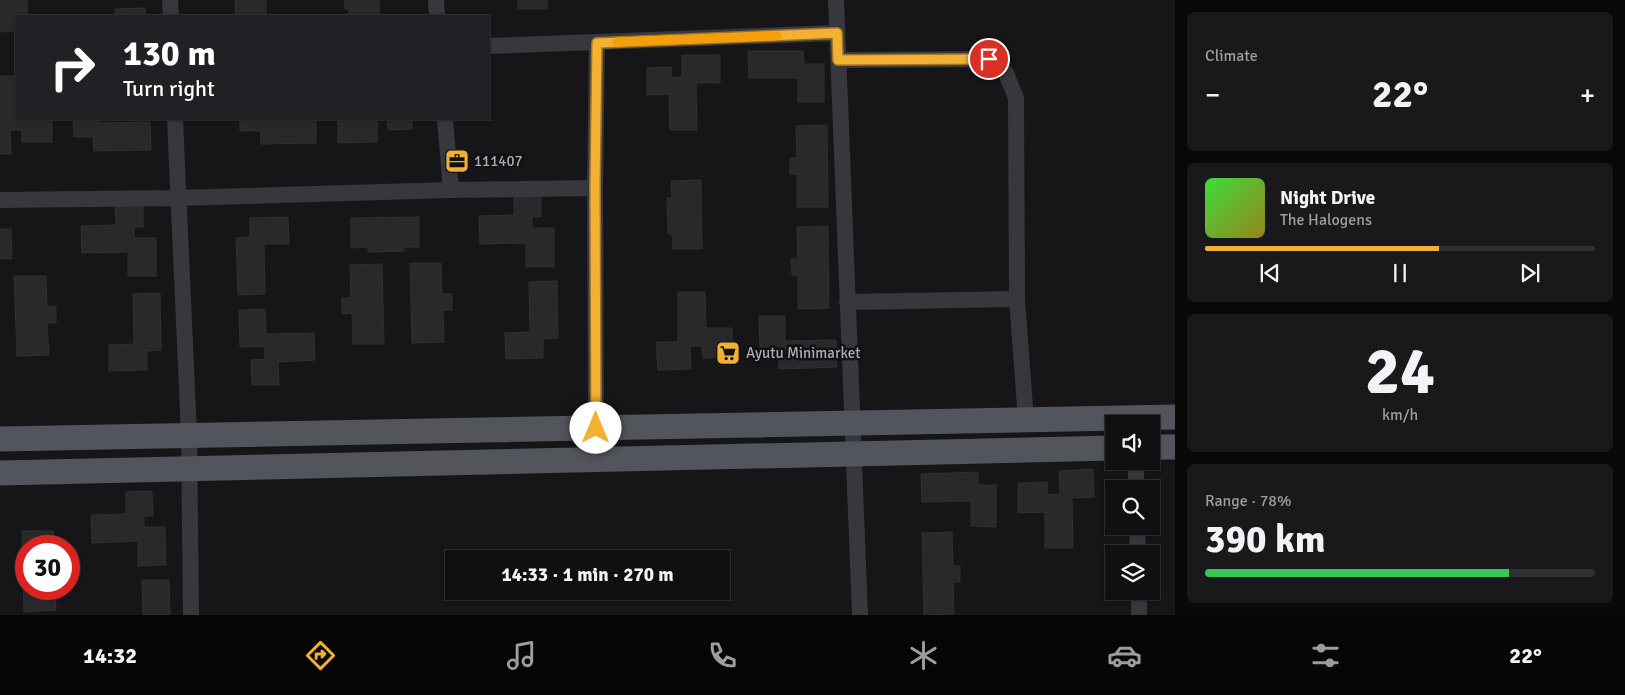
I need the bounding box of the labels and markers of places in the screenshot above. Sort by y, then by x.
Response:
pin [968,38,1010,80]
office icon: 111407 [444,148,470,174]
place label: 111407 [474,152,523,170]
supermarket icon: Ayutu Minimarket [715,340,741,366]
place label: Ayutu Minimarket [746,344,860,362]

